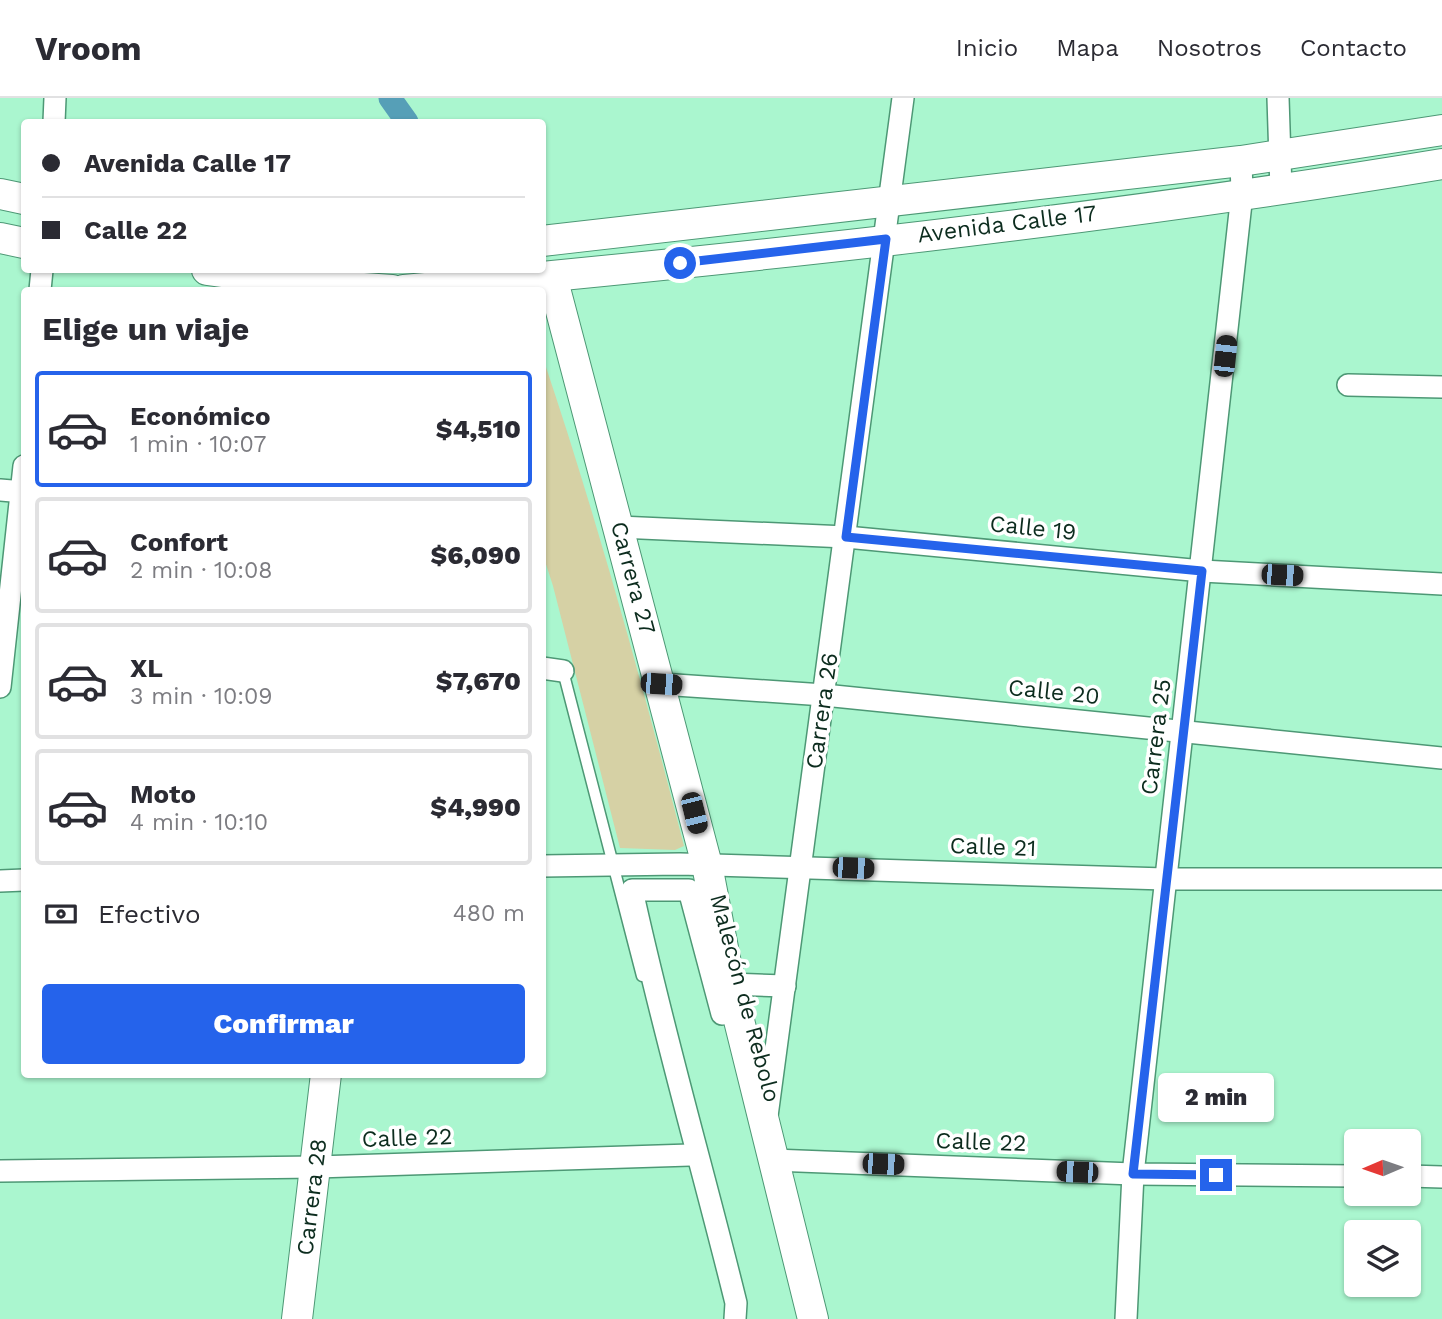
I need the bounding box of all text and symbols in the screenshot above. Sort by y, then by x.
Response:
text: Vroom [35,29,142,68]
text: Inicio [956,34,1018,62]
text: Mapa [1056,34,1119,62]
text: Nosotros [1157,34,1262,62]
text: Contacto [1300,34,1407,62]
text: Avenida Calle 17 [84,148,291,178]
street label: Avenida Calle 17 [916,200,1098,248]
text: Calle 22 [84,215,187,245]
route start [664,247,696,279]
text: Elige un viaje [42,310,249,348]
car [1213,334,1238,378]
icon: car [46,398,109,461]
text: Económico [130,401,271,431]
text: $4,510 [436,414,521,444]
text: 1 min · 10:07 [130,431,266,458]
street label: Calle 19 [988,510,1078,546]
street label: Carrera 27 [605,519,661,637]
icon: car [46,524,109,587]
text: Confort [130,527,228,557]
text: $6,090 [431,540,521,570]
text: 2 min · 10:08 [130,557,273,584]
car [1261,563,1304,587]
icon: car [46,650,109,713]
street label: Carrera 26 [800,651,844,771]
text: XL [130,653,163,683]
text: $7,670 [436,666,521,696]
car [640,672,683,696]
street label: Calle 20 [1007,674,1101,710]
street label: Carrera 25 [1135,677,1177,797]
text: 3 min · 10:09 [130,683,273,710]
icon: car [46,776,109,839]
text: Moto [130,779,196,809]
car [679,790,710,836]
text: $4,990 [430,792,521,822]
text: 4 min · 10:10 [130,809,268,836]
street label: Calle 21 [949,832,1037,862]
car [832,857,875,879]
street label: Malecón de Rebolo [704,891,786,1105]
icon: cash [42,895,80,933]
text: Efectivo [98,899,201,929]
text: 480 m [453,900,525,927]
button: Confirmar [42,984,525,1064]
callout: 2 min [1158,1074,1274,1122]
text: 2 min [1185,1084,1247,1111]
street label: Calle 22 [361,1123,453,1153]
street label: Calle 22 [935,1127,1027,1157]
north arrow [1344,1129,1421,1206]
map controls [1344,1129,1421,1297]
street label: Carrera 28 [291,1137,333,1257]
car [862,1153,905,1175]
route end [1200,1159,1232,1191]
car [1056,1161,1099,1183]
button: layers [1344,1220,1421,1297]

